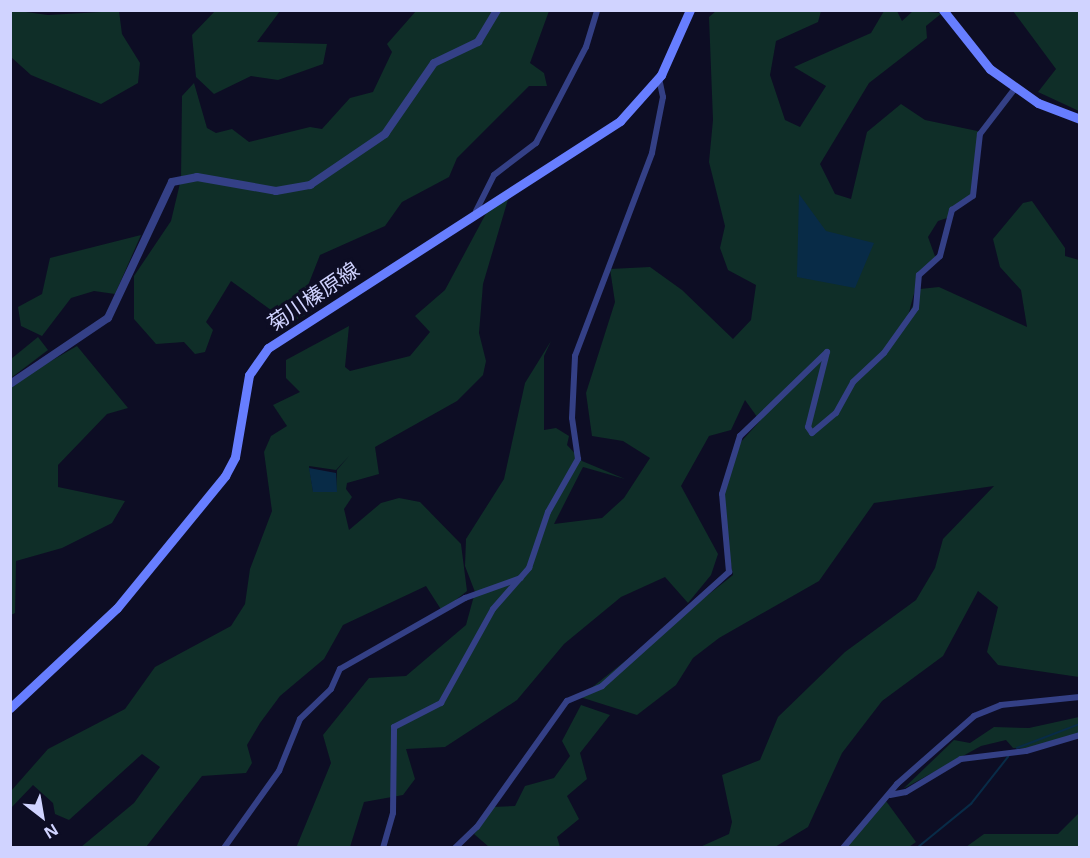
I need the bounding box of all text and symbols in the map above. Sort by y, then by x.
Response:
street label: 菊川榛原線 [262,256,364,336]
north arrow [12,786,72,846]
text: N [40,819,63,844]

